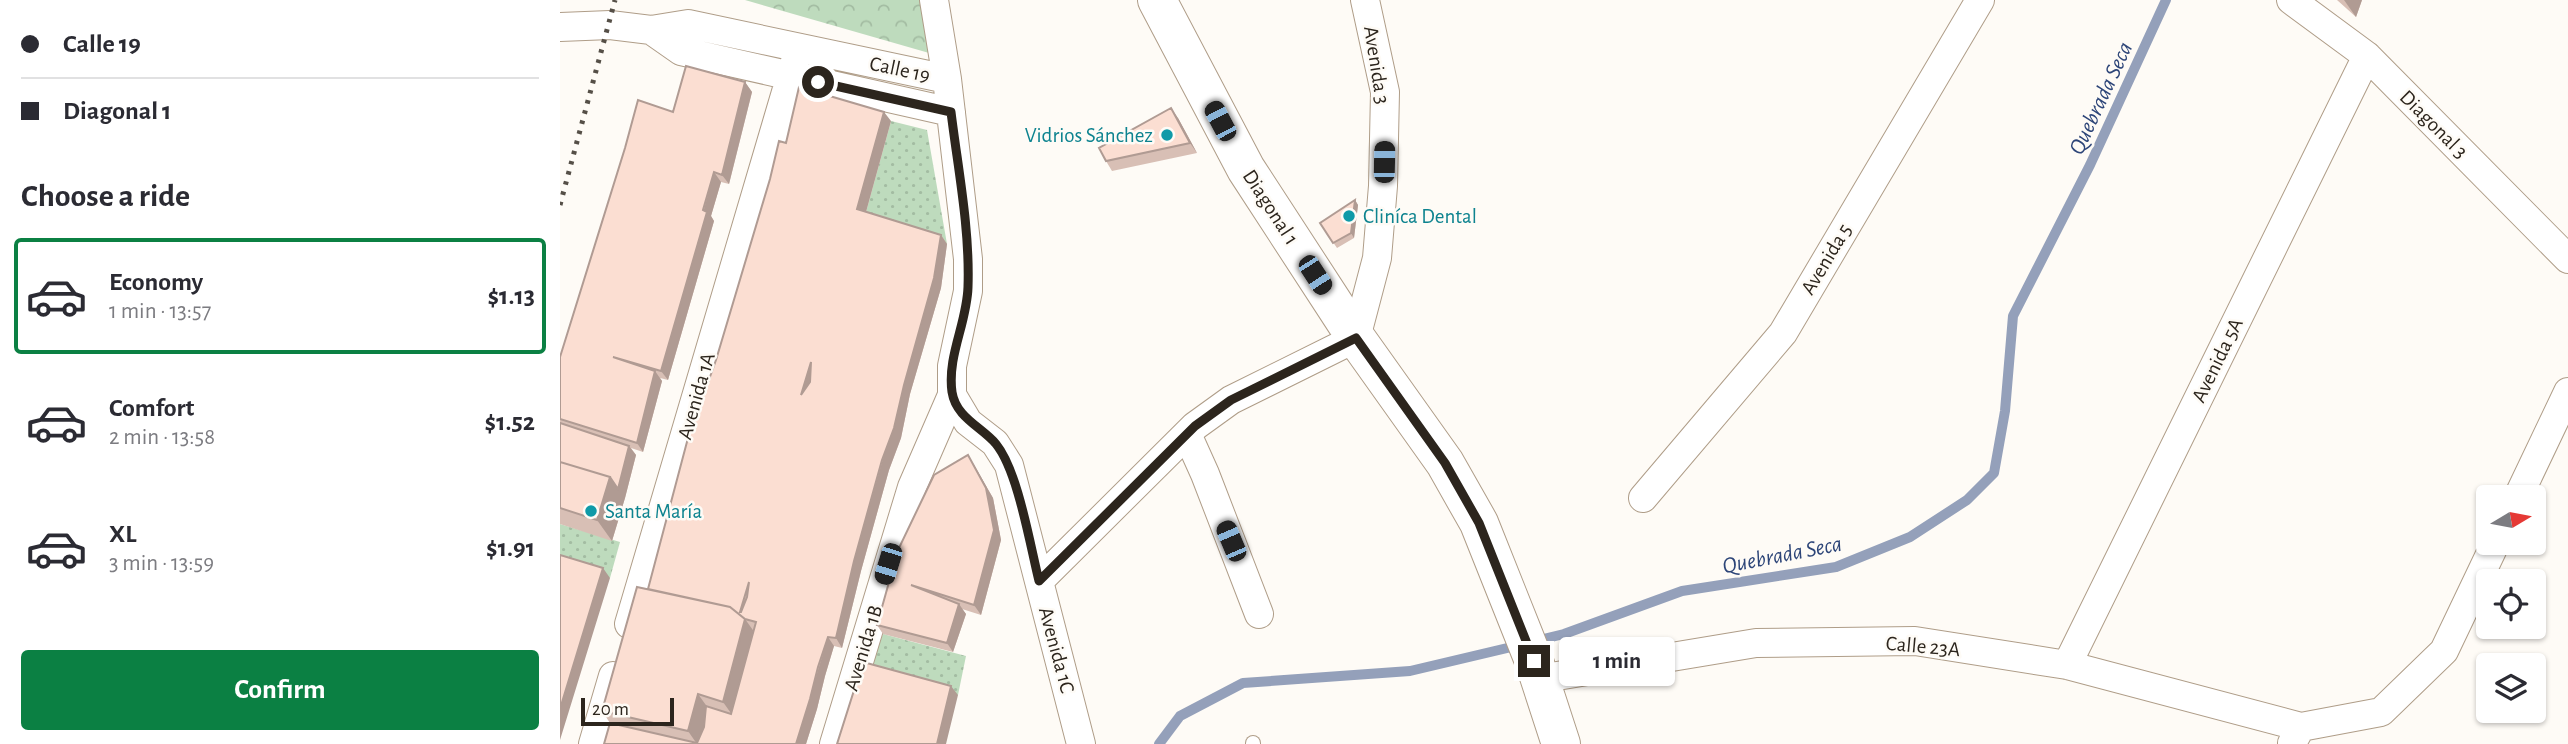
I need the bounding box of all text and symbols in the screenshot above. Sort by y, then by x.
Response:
street label: Avenida 3 [1360,25,1393,106]
text: Calle 19 [63,31,141,57]
water label: Quebrada Seca [2065,39,2137,158]
street label: Calle 19 [868,53,932,86]
route start [802,66,834,98]
street label: Diagonal 3 [2396,86,2472,162]
text: Diagonal 1 [63,98,171,124]
car [1201,98,1240,144]
place label: Vidrios Sánchez [1025,125,1153,146]
marker: Vidrios Sánchez [1159,127,1175,143]
car [1374,141,1395,183]
street label: Diagonal 1 [1239,166,1303,249]
text: Choose a ride [21,180,190,212]
place label: Cliníca Dental [1363,206,1477,227]
marker: Cliníca Dental [1341,208,1357,224]
street label: Avenida 5 [1797,220,1856,298]
car [1295,252,1336,298]
icon: car [25,265,88,328]
text: Economy [109,269,203,295]
text: $1.13 [487,283,535,309]
text: 1 min · 13:57 [109,300,211,323]
street label: Avenida 5A [2188,315,2247,406]
street label: Avenida 1A [674,350,719,442]
icon: car [25,391,88,454]
text: Comfort [109,395,194,421]
text: $1.52 [485,409,535,435]
text: 2 min · 13:58 [109,426,215,449]
north arrow [2476,485,2546,555]
map controls [2476,485,2546,723]
place label: Santa María [605,501,702,522]
marker: Santa María [583,503,599,519]
icon: car [25,517,88,580]
car [1214,518,1249,564]
text: XL [109,521,136,547]
water label: Quebrada Seca [1721,533,1844,578]
text: $1.91 [486,535,535,561]
car [872,541,905,587]
text: 3 min · 13:59 [109,552,214,575]
button: locate [2476,569,2546,639]
street label: Avenida 1B [841,603,886,694]
street label: Avenida 1C [1035,605,1078,695]
street label: Calle 23A [1885,633,1961,660]
callout: 1 min [1558,636,1674,686]
route end [1518,645,1550,677]
button: Confirm [21,650,539,730]
text: 1 min [1593,650,1641,673]
button: layers [2476,653,2546,723]
scale bar [581,695,674,727]
text: 20 m [592,700,629,719]

